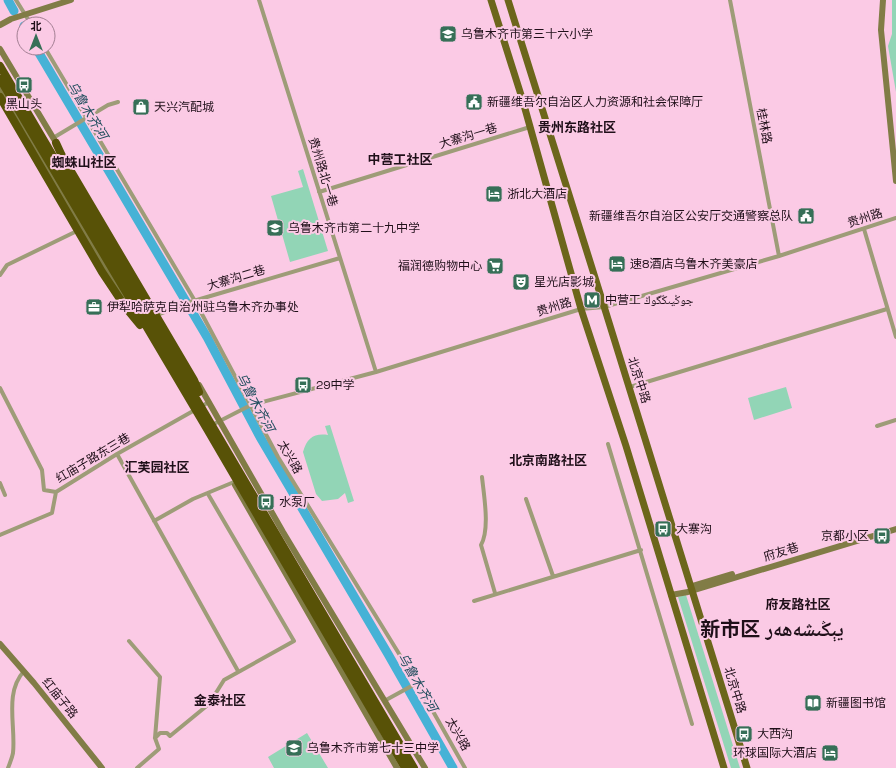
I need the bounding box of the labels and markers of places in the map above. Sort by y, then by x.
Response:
school or university icon: 乌鲁木齐市第三十六小学 [438,24,458,44]
place label: 乌鲁木齐市第三十六小学 [461,26,593,42]
bus stop icon: 黑山头 [14,75,34,95]
public building icon: 新疆维吾尔自治区人力资源和社会保障厅 [464,92,484,112]
place label: 新疆维吾尔自治区人力资源和社会保障厅 [487,94,703,110]
place label: 黑山头 [6,96,42,112]
shop icon: 天兴汽配城 [131,97,151,117]
place label: 天兴汽配城 [154,99,214,115]
hotel icon: 浙北大酒店 [484,184,504,204]
place label: 浙北大酒店 [507,186,567,202]
public building icon: 新疆维吾尔自治区公安厅交通警察总队 [796,206,816,226]
place label: 新疆维吾尔自治区公安厅交通警察总队 [589,208,793,224]
school or university icon: 乌鲁木齐市第二十九中学 [265,218,285,238]
place label: 乌鲁木齐市第二十九中学 [288,220,420,236]
hotel icon: 速8酒店乌鲁木齐美豪店 [607,254,627,274]
supermarket icon: 福润德购物中心 [485,256,505,276]
place label: 速8酒店乌鲁木齐美豪店 [630,256,757,272]
place label: 福润德购物中心 [398,258,482,274]
theatre icon: 星光店影城 [511,272,531,292]
place label: 星光店影城 [534,274,594,290]
metro station icon: 中营工 جوڭيىڭگوڭ [582,290,602,310]
place label: 中营工 جوڭيىڭگوڭ [605,292,694,308]
office icon: 伊犁哈萨克自治州驻乌鲁木齐办事处 [84,297,104,317]
place label: 伊犁哈萨克自治州驻乌鲁木齐办事处 [107,299,299,315]
bus stop icon: 29中学 [293,375,313,395]
place label: 29中学 [316,377,355,393]
bus stop icon: 水泵厂 [256,492,276,512]
place label: 水泵厂 [279,494,315,510]
bus stop icon: 大寨沟 [653,519,673,539]
place label: 大寨沟 [676,521,712,537]
bus stop icon: 京都小区 [872,526,892,546]
place label: 京都小区 [821,528,869,544]
library icon: 新疆图书馆 [803,693,823,713]
place label: 新疆图书馆 [826,695,886,711]
bus stop icon: 大西沟 [734,724,754,744]
place label: 大西沟 [757,726,793,742]
school or university icon: 乌鲁木齐市第七十三中学 [284,738,304,758]
place label: 乌鲁木齐市第七十三中学 [307,740,439,756]
hotel icon: 环球国际大酒店 [820,743,840,763]
place label: 环球国际大酒店 [733,745,817,761]

